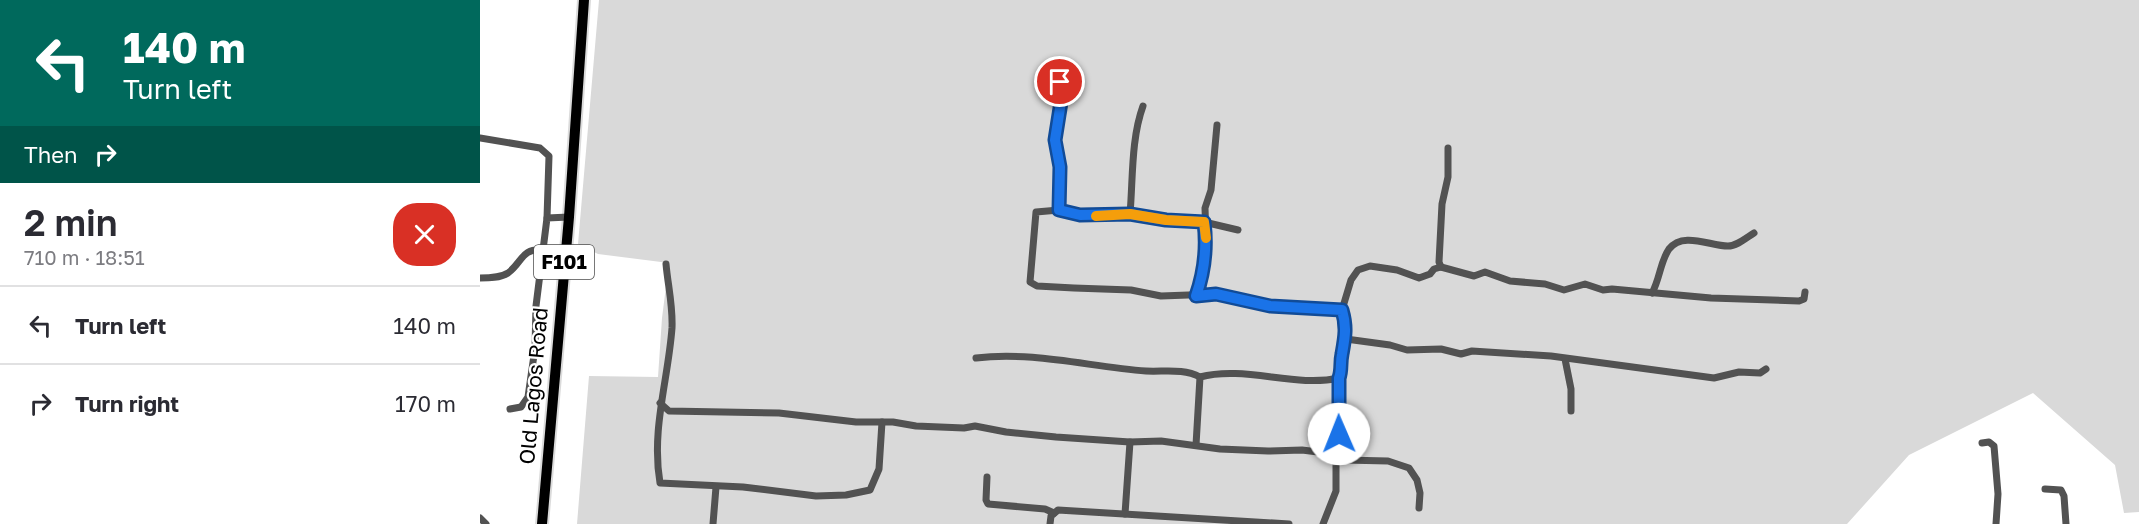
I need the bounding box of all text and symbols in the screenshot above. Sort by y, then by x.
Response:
text: 140 m [123,22,245,72]
icon: left [24,24,102,102]
pin [1034,56,1085,107]
icon: arrive [1043,65,1076,98]
text: Turn left [123,73,232,105]
icon: right [89,138,122,171]
text: Then [24,141,77,168]
text: 2 min [24,201,118,244]
button: close [393,203,456,266]
text: 710 m · 18:51 [24,245,145,269]
road number: F101 [534,245,594,279]
street label: Old Lagos Road [513,306,553,466]
icon: left [24,309,57,342]
text: Turn left [75,312,166,339]
text: 140 m [393,312,456,339]
icon: right [24,387,57,420]
text: Turn right [75,390,179,417]
text: 170 m [395,390,456,417]
position arrow [1307,402,1371,466]

